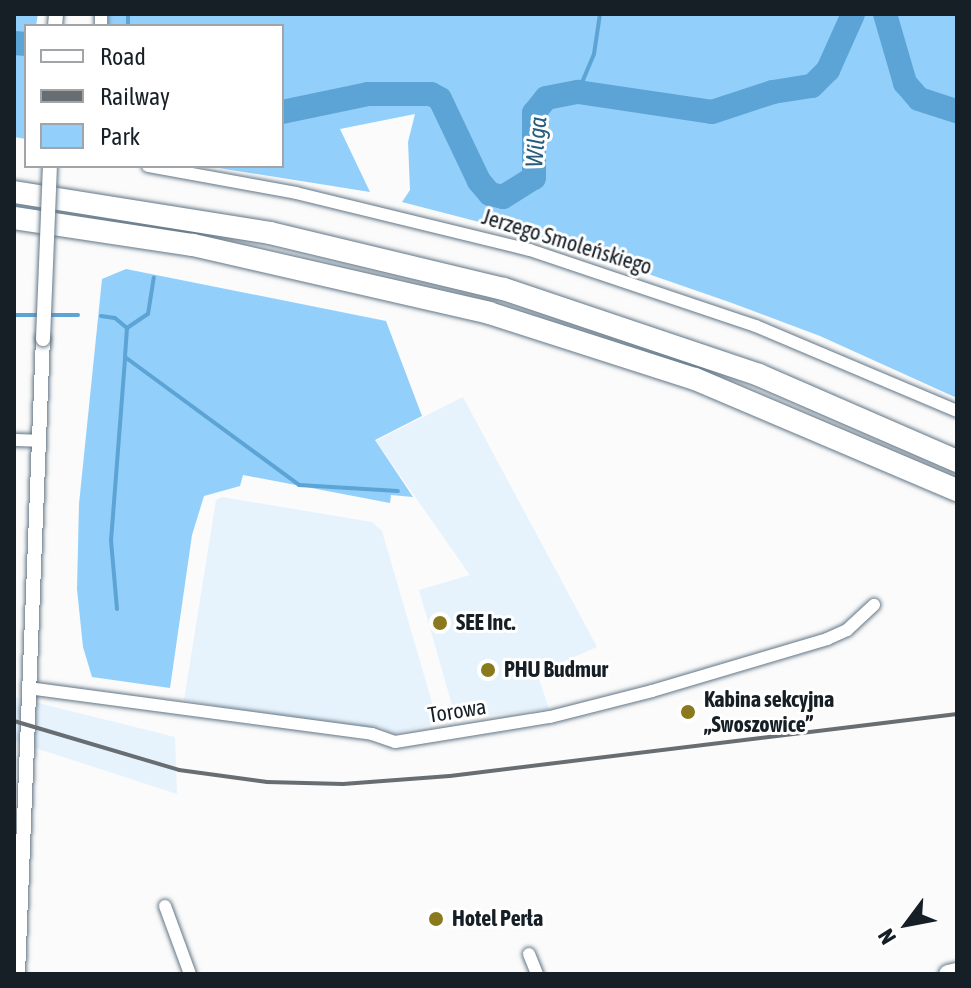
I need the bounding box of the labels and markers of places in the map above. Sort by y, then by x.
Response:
place label: SEE Inc. [456,610,515,636]
marker: SEE Inc. [431,614,449,632]
place label: PHU Budmur [504,657,608,683]
marker: PHU Budmur [479,661,497,679]
place label: Kabina sekcyjna „Swoszowice” [704,686,834,738]
marker: Kabina sekcyjna „Swoszowice” [679,703,697,721]
place label: Hotel Perła [452,906,543,932]
marker: Hotel Perła [427,910,445,928]

